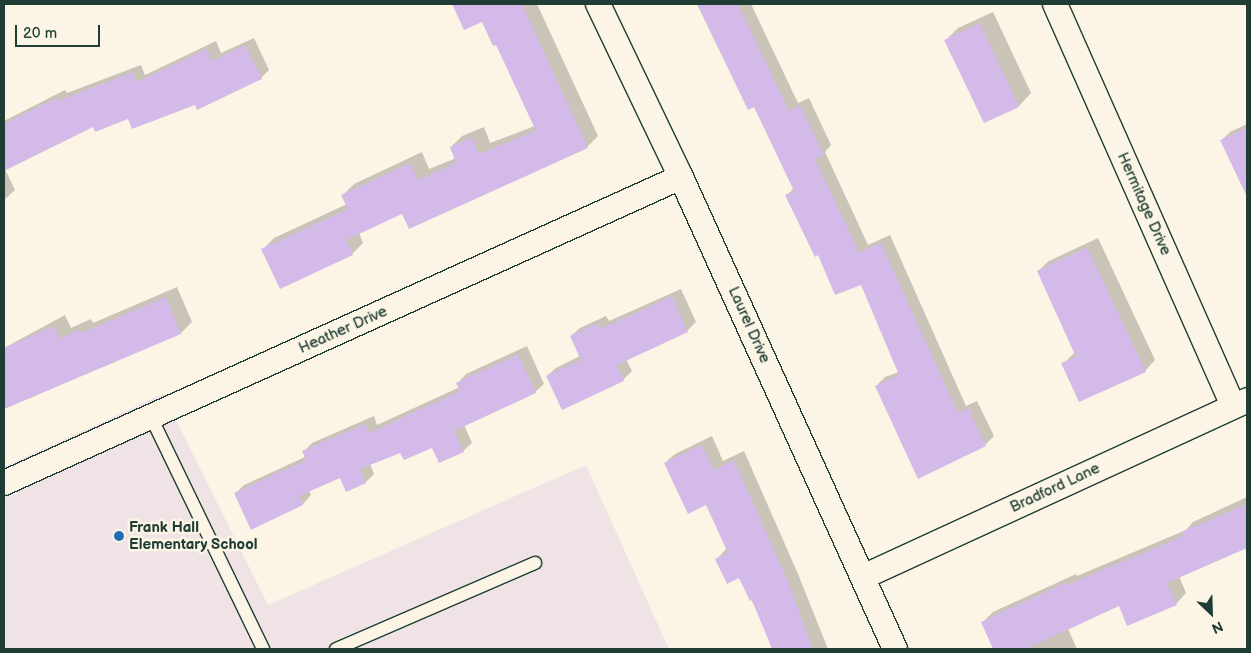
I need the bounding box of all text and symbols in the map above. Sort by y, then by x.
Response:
scale bar [18,15,102,47]
text: 20 m [23,24,57,43]
street label: Hermitage Drive [1113,150,1175,258]
street label: Laurel Drive [724,284,774,366]
street label: Heather Drive [296,302,390,358]
street label: Bradford Lane [1007,459,1103,517]
place label: Frank Hall Elementary School [129,518,258,553]
marker: Frank Hall Elementary School [113,530,125,542]
north arrow [1186,588,1236,638]
text: N [1209,617,1226,637]

